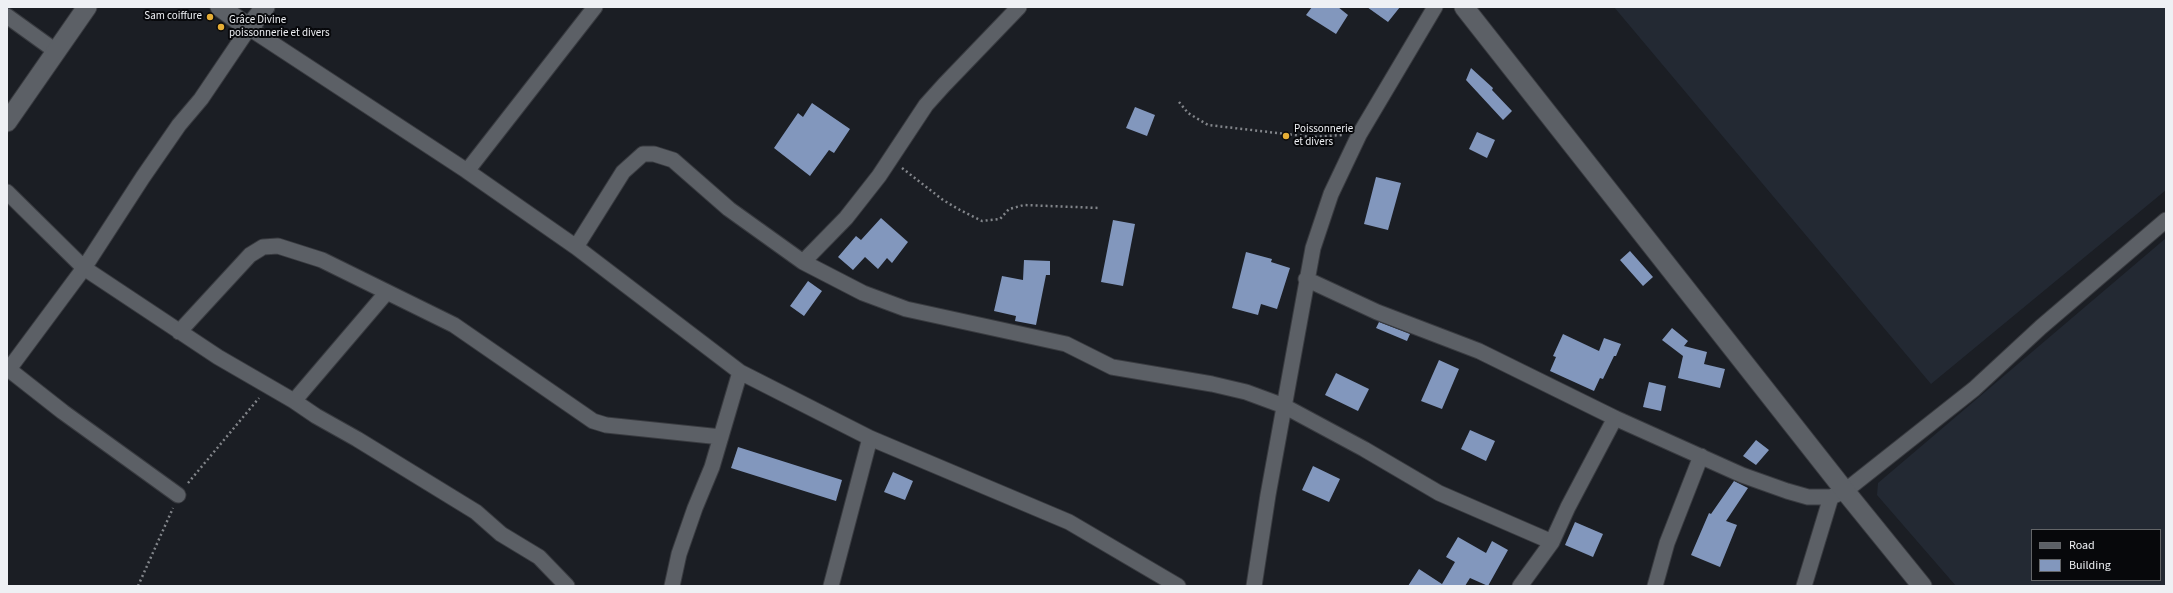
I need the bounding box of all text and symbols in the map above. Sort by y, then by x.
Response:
place label: Sam coiffure [144,10,202,24]
marker: Sam coiffure [205,12,215,22]
place label: Grâce Divine poissonnerie et divers [229,14,330,40]
marker: Grâce Divine poissonnerie et divers [216,22,226,32]
place label: Poissonnerie et divers [1294,123,1353,149]
marker: Poissonnerie et divers [1281,131,1291,141]
legend [2031,529,2161,581]
text: Road [2069,537,2095,554]
text: Building [2069,557,2111,574]

